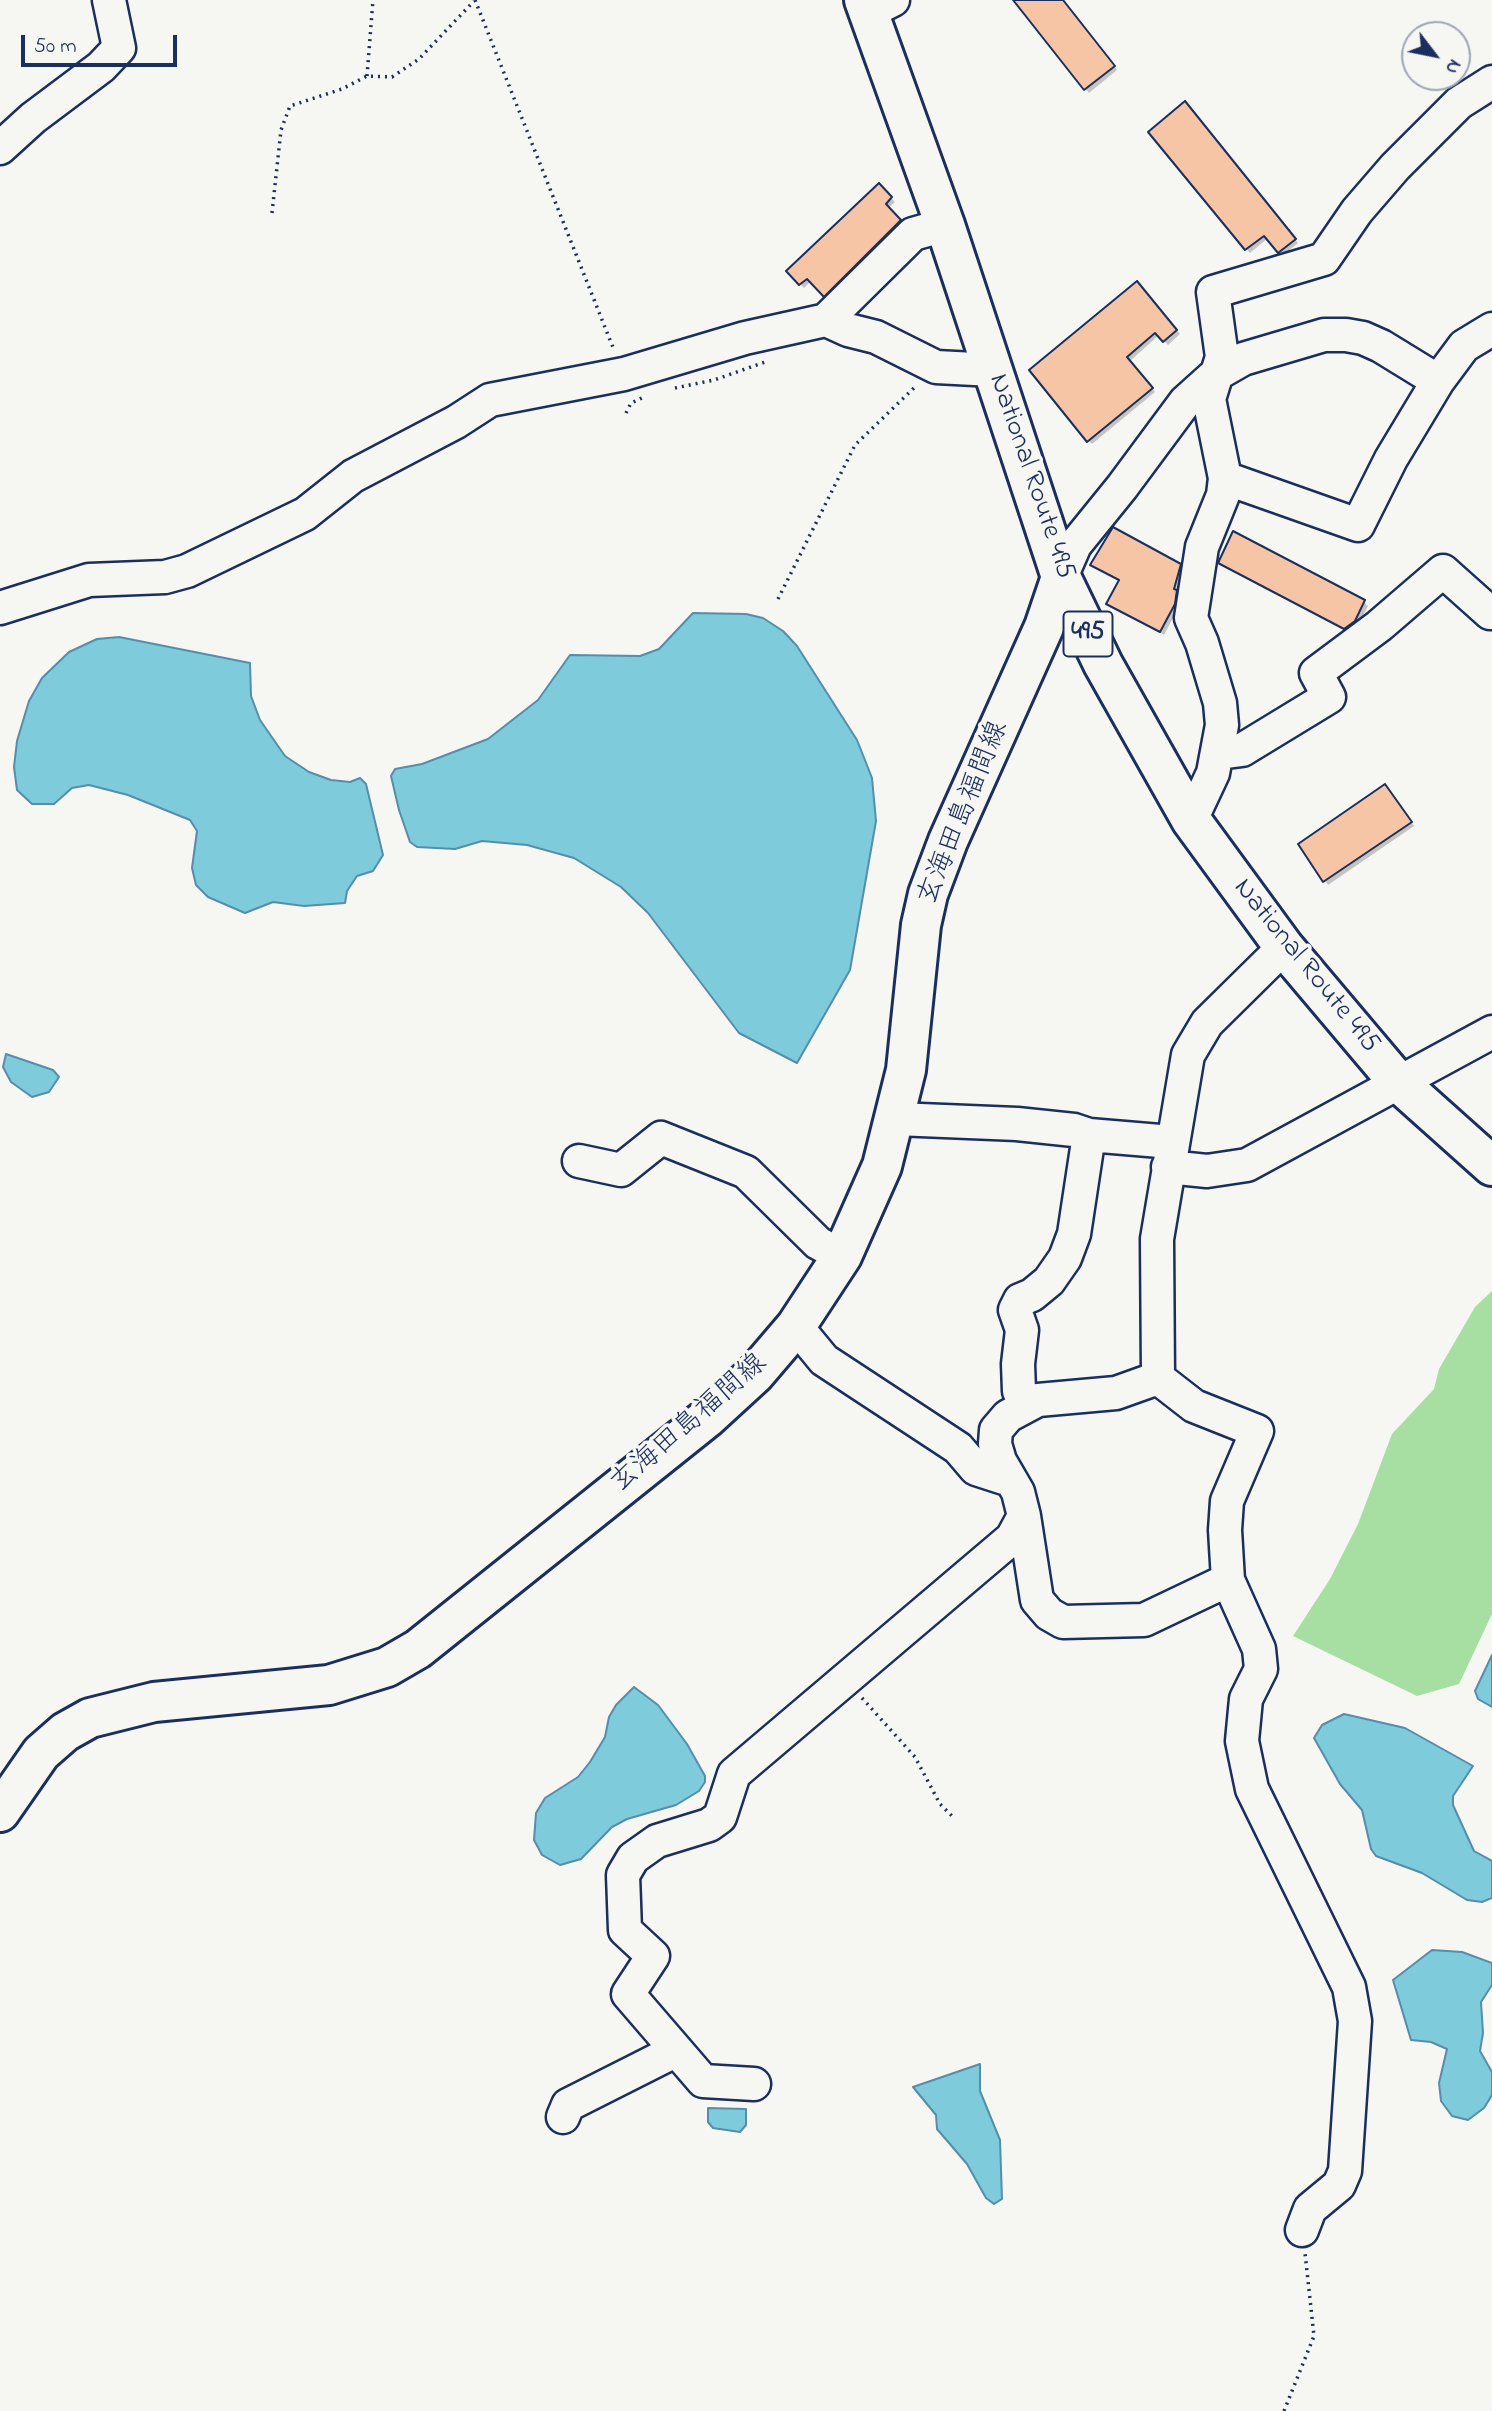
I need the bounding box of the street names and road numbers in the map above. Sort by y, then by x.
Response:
street label: National Route 495 [979,370,1081,584]
road number: 495 [1064,612,1112,656]
street label: 玄海田島福間線 [913,717,1017,911]
street label: National Route 495 [1224,873,1386,1061]
street label: 玄海田島福間線 [605,1348,775,1502]

